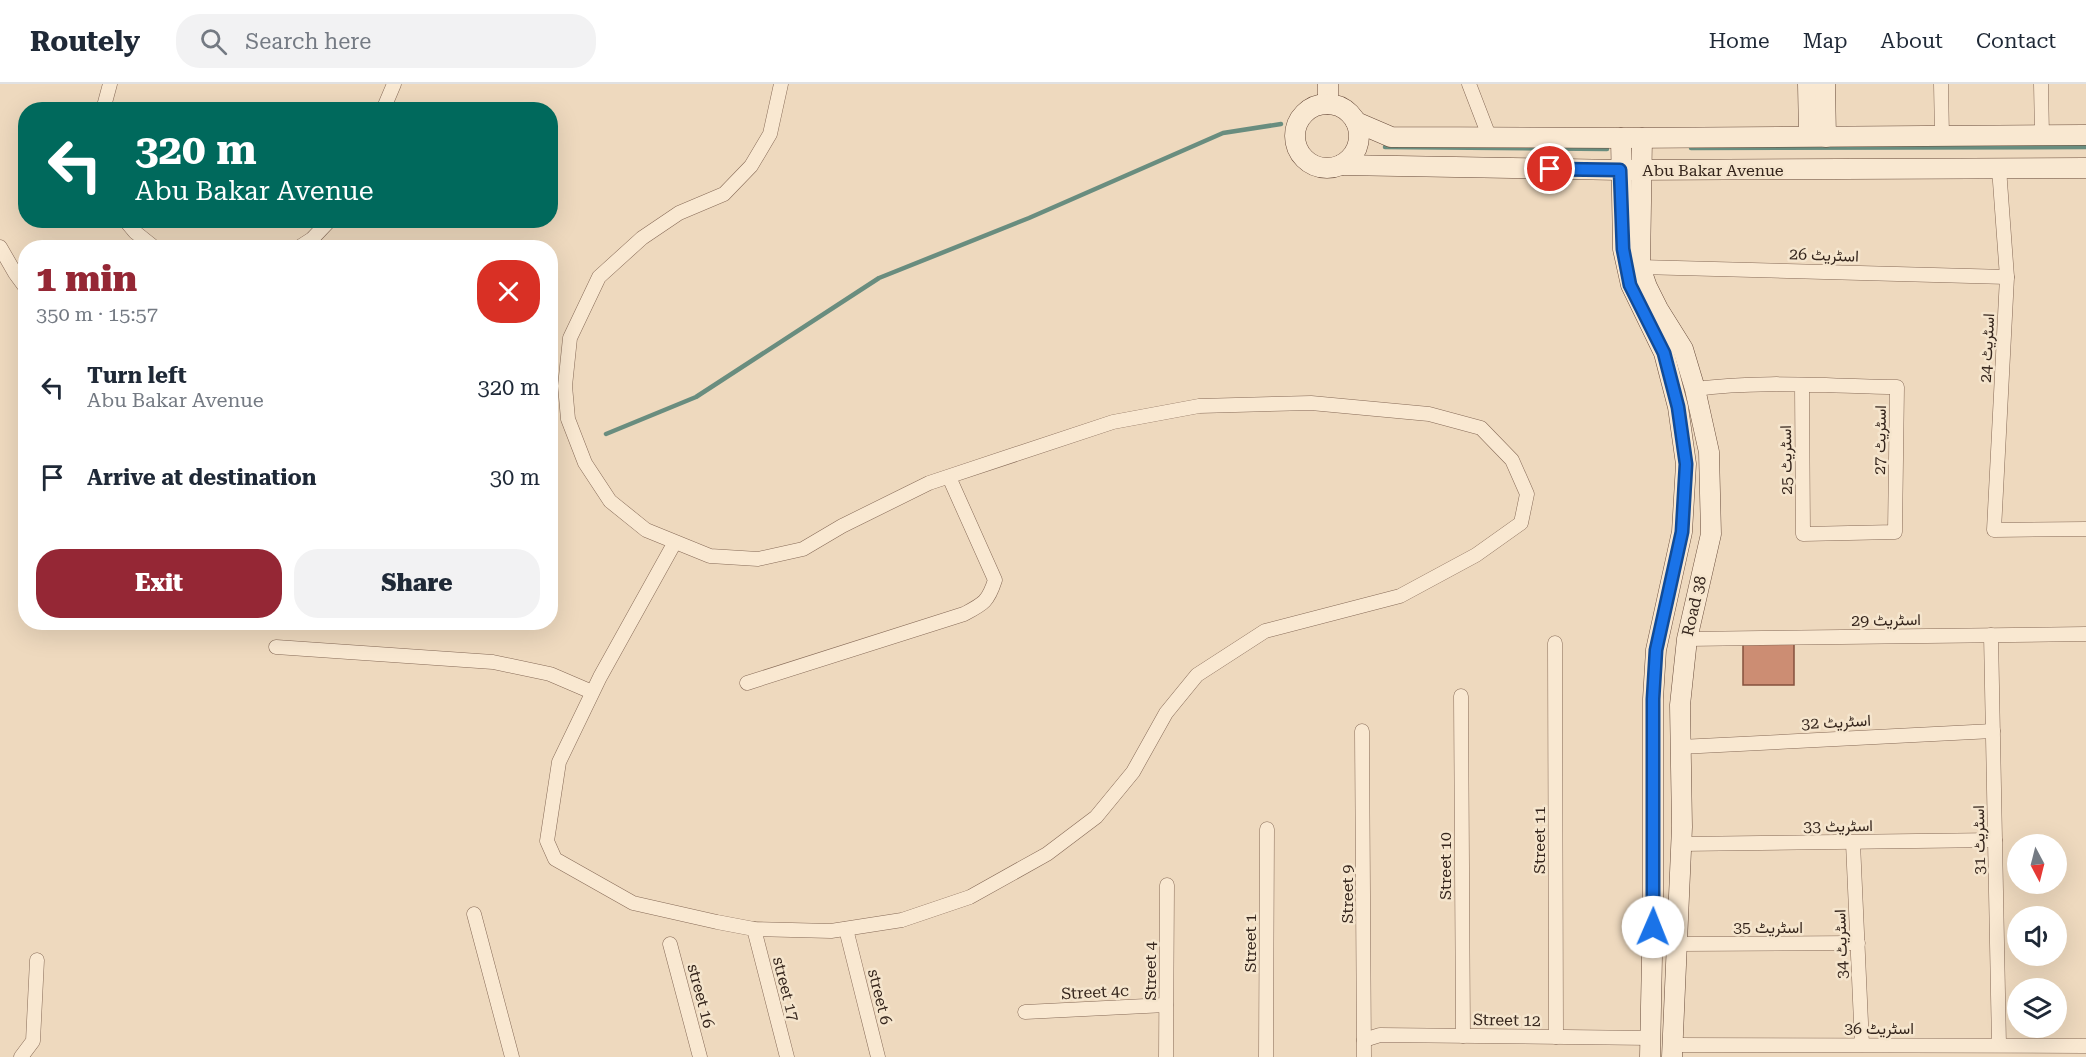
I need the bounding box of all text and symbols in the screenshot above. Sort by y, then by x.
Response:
search box [176,14,596,68]
text: Routely [30,25,140,58]
icon: search [197,25,230,58]
text: Search here [245,29,371,54]
text: Home [1709,29,1770,53]
text: Map [1803,29,1848,53]
text: About [1881,29,1943,53]
text: Contact [1976,29,2056,53]
text: 320 m [135,125,257,174]
icon: left [36,126,114,204]
pin [1524,143,1575,194]
icon: arrive [1533,152,1566,185]
street label: Abu Bakar Avenue [1642,161,1784,180]
text: Abu Bakar Avenue [135,175,373,207]
street label: اسٹریٹ 26 [1789,244,1859,267]
text: 1 min [36,258,137,300]
button: close [477,260,540,323]
text: 350 m · 15:57 [36,302,158,326]
street label: اسٹریٹ 24 [1976,313,1999,383]
text: Turn left [87,363,187,388]
icon: left [36,371,69,404]
text: 320 m [477,375,540,400]
text: Abu Bakar Avenue [87,388,264,412]
street label: اسٹریٹ 27 [1870,405,1891,475]
street label: اسٹریٹ 25 [1776,425,1797,495]
icon: arrive [36,461,69,494]
text: Arrive at destination [87,465,316,490]
text: 30 m [490,465,540,490]
button: Exit [36,549,282,618]
button: Share [294,549,540,618]
street label: Road 38 [1678,574,1710,638]
street label: اسٹریٹ 29 [1851,610,1921,631]
street label: اسٹریٹ 32 [1801,711,1871,734]
street label: اسٹریٹ 31 [1969,805,1990,875]
street label: Street 11 [1530,806,1549,874]
street label: اسٹریٹ 33 [1803,816,1873,837]
street label: Street 10 [1436,832,1455,900]
north arrow [2007,834,2067,894]
map controls [2007,834,2067,1038]
street label: Street 9 [1338,865,1357,923]
position arrow [1621,895,1685,959]
button: sound [2007,906,2067,966]
street label: اسٹریٹ 34 [1830,909,1853,979]
street label: Street 1 [1241,914,1260,972]
street label: اسٹریٹ 35 [1733,918,1803,938]
street label: Street 4 [1141,942,1160,1000]
street label: street 17 [769,955,803,1023]
street label: street 16 [683,962,719,1030]
street label: street 6 [864,967,896,1027]
button: layers [2007,978,2067,1038]
street label: Street 4c [1061,981,1129,1003]
street label: Street 12 [1473,1010,1541,1030]
street label: اسٹریٹ 36 [1844,1019,1914,1039]

